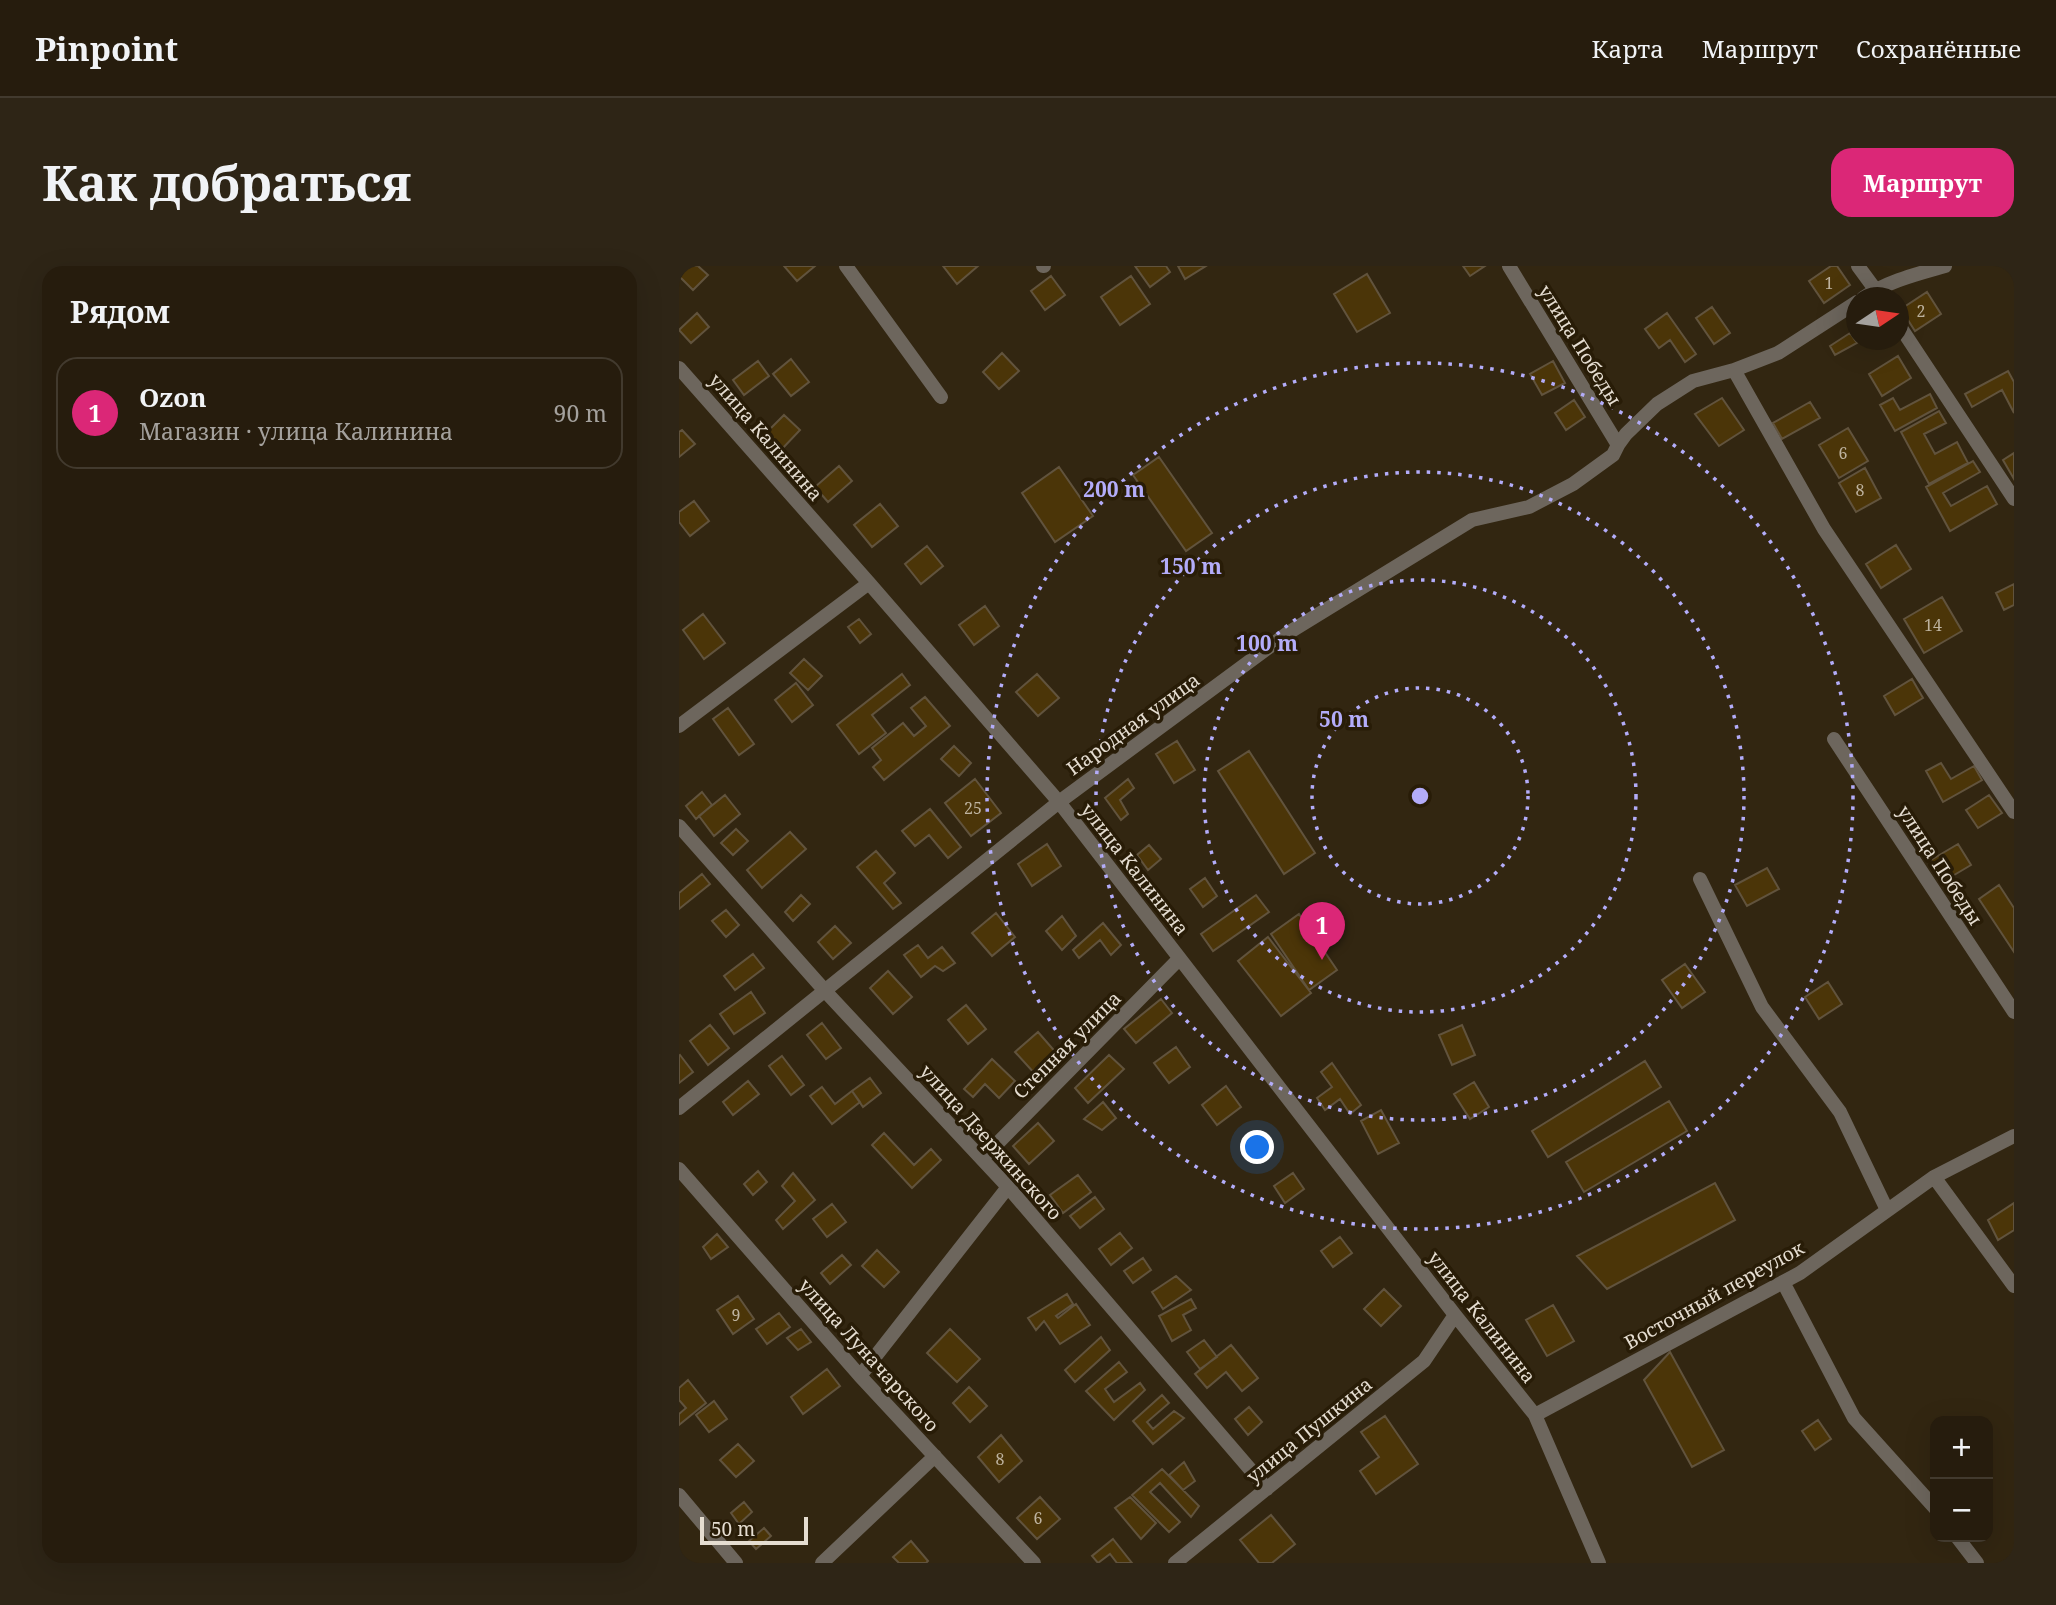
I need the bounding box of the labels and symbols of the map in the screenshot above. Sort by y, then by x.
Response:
house number: 1 [1825,272,1833,294]
street label: улица Победы [1532,280,1628,410]
north arrow [1846,287,1909,350]
house number: 2 [1917,300,1925,322]
street label: улица Калинина [703,368,829,506]
house number: 6 [1839,442,1848,464]
text: 200 m [1083,475,1145,503]
house number: 8 [1856,479,1865,501]
text: 150 m [1160,552,1222,580]
house number: 14 [1924,614,1942,636]
text: 100 m [1236,629,1298,657]
street label: Народная улица [1061,667,1205,781]
text: 50 m [1319,705,1369,733]
centre of rings [1408,784,1432,808]
house number: 25 [964,797,982,819]
street label: улица Калинина [1075,797,1195,941]
street label: улица Победы [1891,800,1989,930]
pin: 1 [1299,902,1345,960]
street label: Степная улица [1007,985,1127,1105]
street label: улица Дзержинского [914,1058,1068,1226]
your location [1240,1130,1274,1164]
street label: Восточный переулок [1620,1234,1809,1355]
street label: улица Калинина [1422,1245,1542,1389]
street label: улица Луначарского [793,1273,945,1437]
house number: 9 [732,1304,740,1326]
street label: улица Пушкина [1241,1371,1377,1489]
house number: 8 [996,1448,1005,1470]
house number: 6 [1034,1507,1043,1529]
scale bar [700,1514,809,1546]

